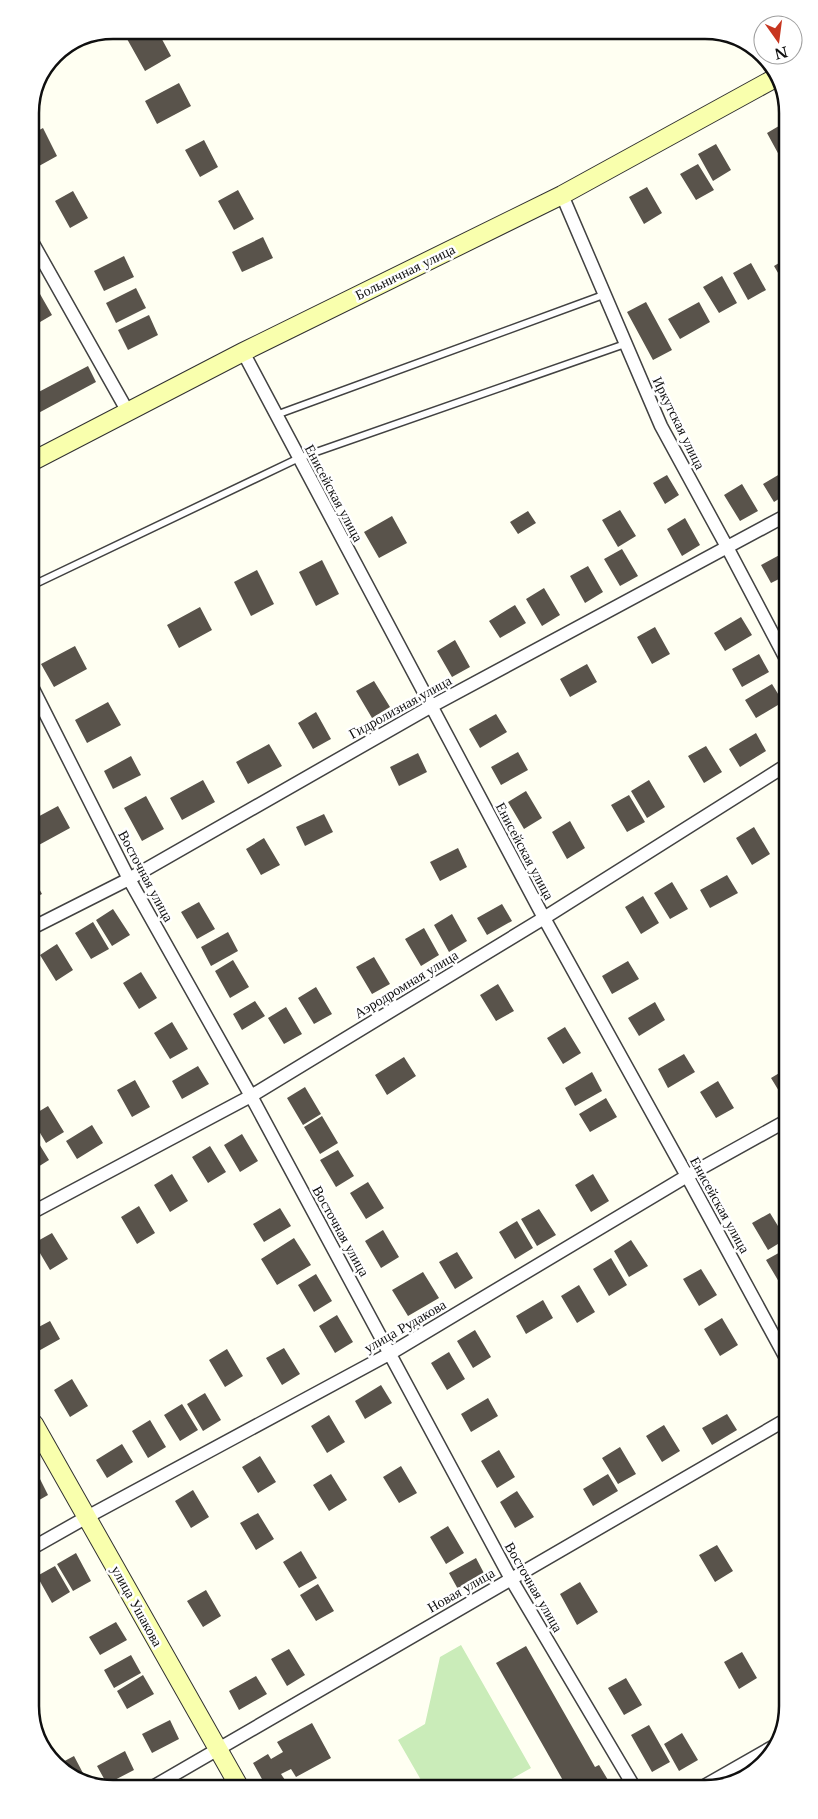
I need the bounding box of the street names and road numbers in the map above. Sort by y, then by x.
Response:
street label: Больничная улица [352,240,459,304]
street label: Иркутская улица [649,374,710,473]
street label: Енисейская улица [301,441,368,545]
street label: Гидролизная улица [345,671,455,743]
street label: Енисейская улица [492,799,559,903]
street label: Восточная улица [114,827,178,926]
street label: Аэродромная улица [351,945,462,1022]
street label: Енисейская улица [686,1154,754,1257]
street label: Восточная улица [309,1182,374,1280]
street label: улица Рудакова [361,1295,450,1357]
street label: Восточная улица [501,1539,567,1636]
street label: улица Ушакова [107,1562,167,1650]
street label: Новая улица [424,1563,499,1616]

